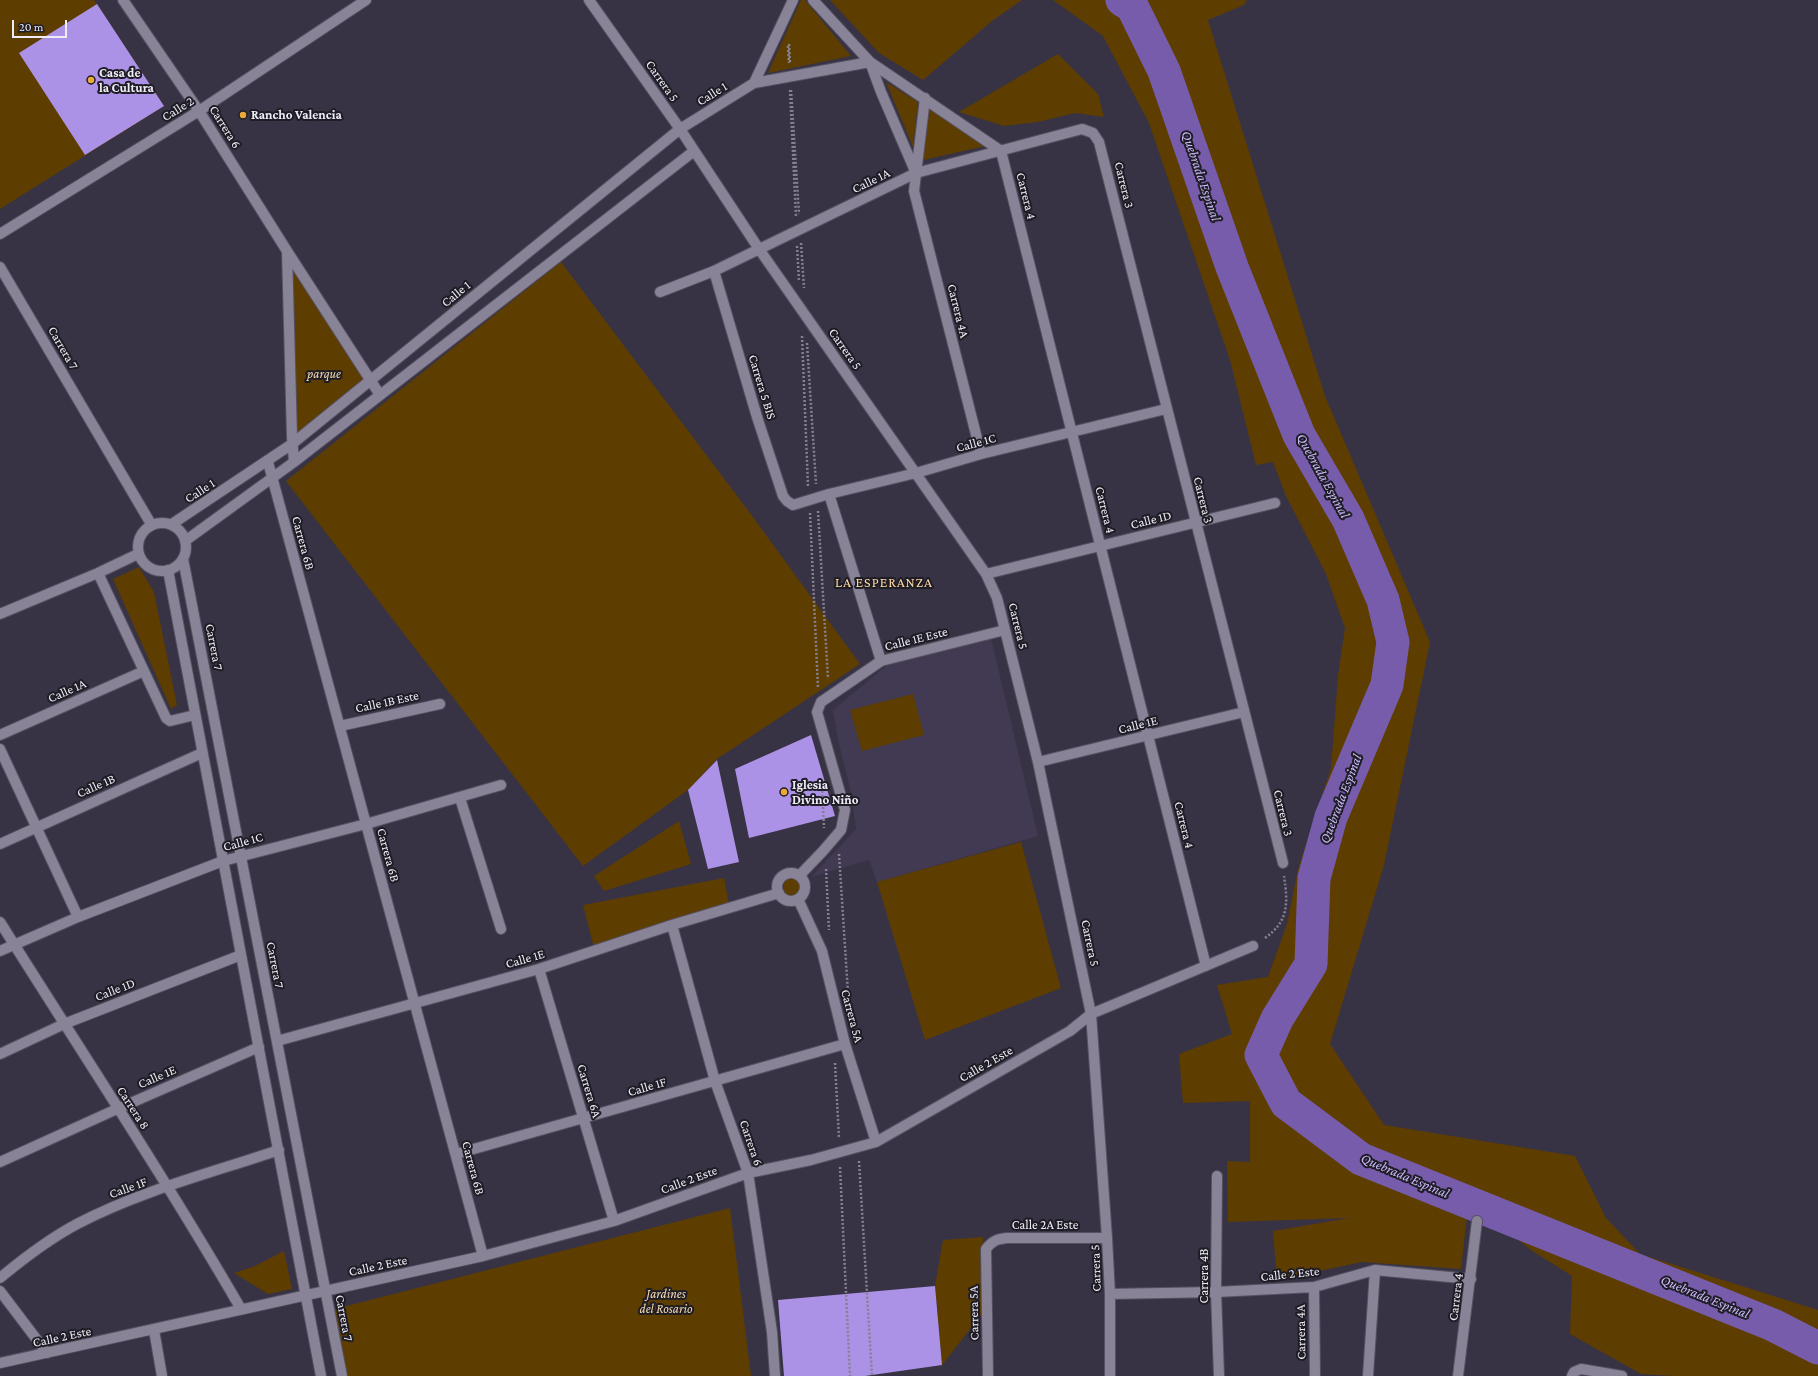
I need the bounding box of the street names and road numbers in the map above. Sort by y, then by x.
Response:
street label: Carrera 5 [642,57,682,105]
street label: Calle 1 [694,79,730,109]
street label: Calle 2 [159,93,197,125]
street label: Carrera 6 [206,103,244,151]
street label: Carrera 3 [1111,160,1137,210]
street label: Calle 1A [849,165,893,197]
street label: Carrera 4 [1013,171,1039,221]
street label: Calle 1 [438,278,474,310]
street label: Carrera 4A [944,282,972,340]
street label: Carrera 7 [44,324,82,372]
street label: Carrera 5 [825,325,865,373]
street label: Carrera 5 BIS [745,353,779,421]
street label: Calle 1C [954,430,998,456]
street label: Calle 1 [182,475,218,507]
street label: Carrera 3 [1190,475,1216,525]
street label: Carrera 4 [1092,485,1118,535]
street label: Calle 1D [1129,507,1173,533]
street label: Carrera 6B [288,514,318,572]
street label: Carrera 5 [1005,601,1031,651]
street label: Carrera 7 [202,622,226,672]
street label: Calle 1E Este [883,624,949,654]
street label: Calle 1A [45,676,89,706]
street label: Calle 1B Este [354,688,420,716]
street label: Calle 1E [1117,713,1159,737]
street label: Calle 1B [75,771,117,801]
street label: Carrera 3 [1270,788,1296,838]
street label: Carrera 4 [1171,800,1197,850]
street label: Carrera 6B [373,826,403,884]
street label: Calle 1C [221,829,265,855]
street label: Carrera 5 [1077,918,1103,968]
street label: Carrera 7 [263,940,287,990]
street label: Calle 1E [504,946,546,972]
street label: Calle 1D [93,975,137,1005]
street label: Carrera 5A [837,988,867,1044]
street label: Calle 2 Este [956,1042,1016,1086]
street label: Calle 1E [136,1062,178,1092]
street label: Carrera 6A [574,1062,604,1120]
street label: Calle 1F [626,1074,668,1100]
street label: Carrera 8 [113,1084,153,1132]
street label: Carrera 6 [736,1118,766,1168]
street label: Carrera 6B [458,1139,488,1197]
street label: Calle 2 Este [658,1163,720,1197]
street label: Calle 1F [107,1174,149,1202]
street label: Calle 2A Este [1012,1217,1078,1233]
street label: Carrera 5 [1087,1244,1105,1292]
street label: Carrera 4B [1196,1249,1212,1303]
street label: Calle 2 Este [347,1252,409,1280]
street label: Calle 2 Este [1260,1263,1320,1285]
street label: Carrera 4 [1445,1272,1467,1322]
street label: Carrera 5A [966,1286,982,1340]
street label: Carrera 7 [332,1293,356,1343]
street label: Carrera 4A [1293,1304,1309,1360]
street label: Calle 2 Este [31,1323,93,1351]

